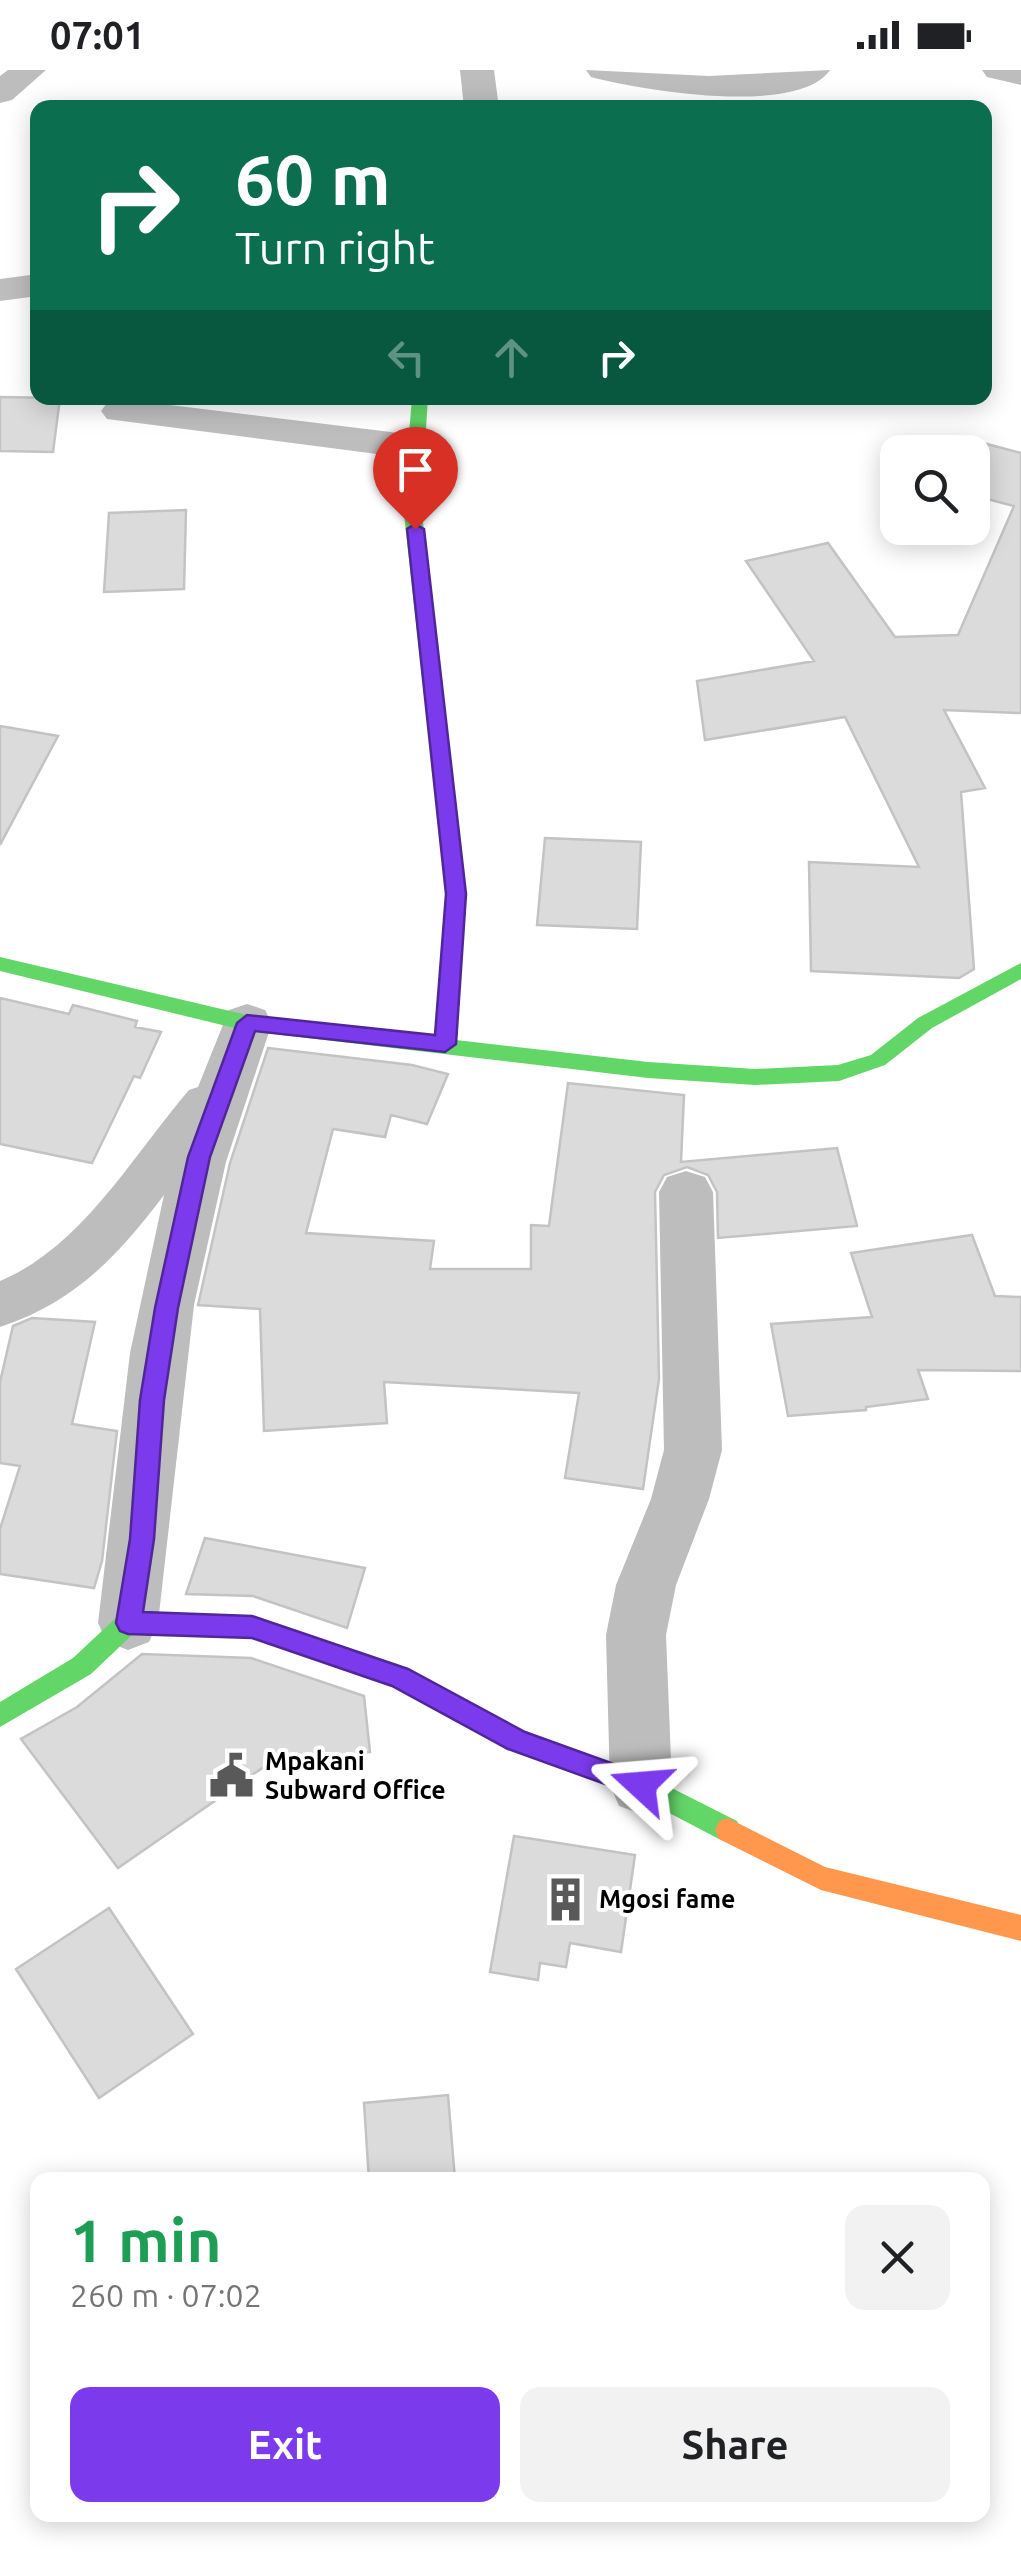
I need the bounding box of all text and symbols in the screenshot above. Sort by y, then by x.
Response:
text: 07:01 [50,14,145,56]
icon: right [70,140,200,270]
text: 60 m [235,140,391,218]
text: Turn right [235,222,435,273]
icon: left [379,330,434,385]
icon: ahead [484,330,539,385]
icon: right [589,330,644,385]
pin [373,427,458,530]
map controls [880,435,990,545]
button: search [880,435,990,545]
icon: arrive [388,442,443,497]
position arrow [589,1733,693,1837]
place label: Mpakani Subward Office [265,1747,446,1804]
public building icon: Mpakani Subward Office [208,1751,256,1799]
building icon: Mgosi fame [542,1875,590,1923]
place label: Mgosi fame [599,1885,735,1913]
button: close [845,2205,950,2310]
text: 1 min [70,2206,222,2273]
text: 260 m · 07:02 [70,2277,262,2313]
button: Exit [70,2387,500,2502]
button: Share [520,2387,950,2502]

